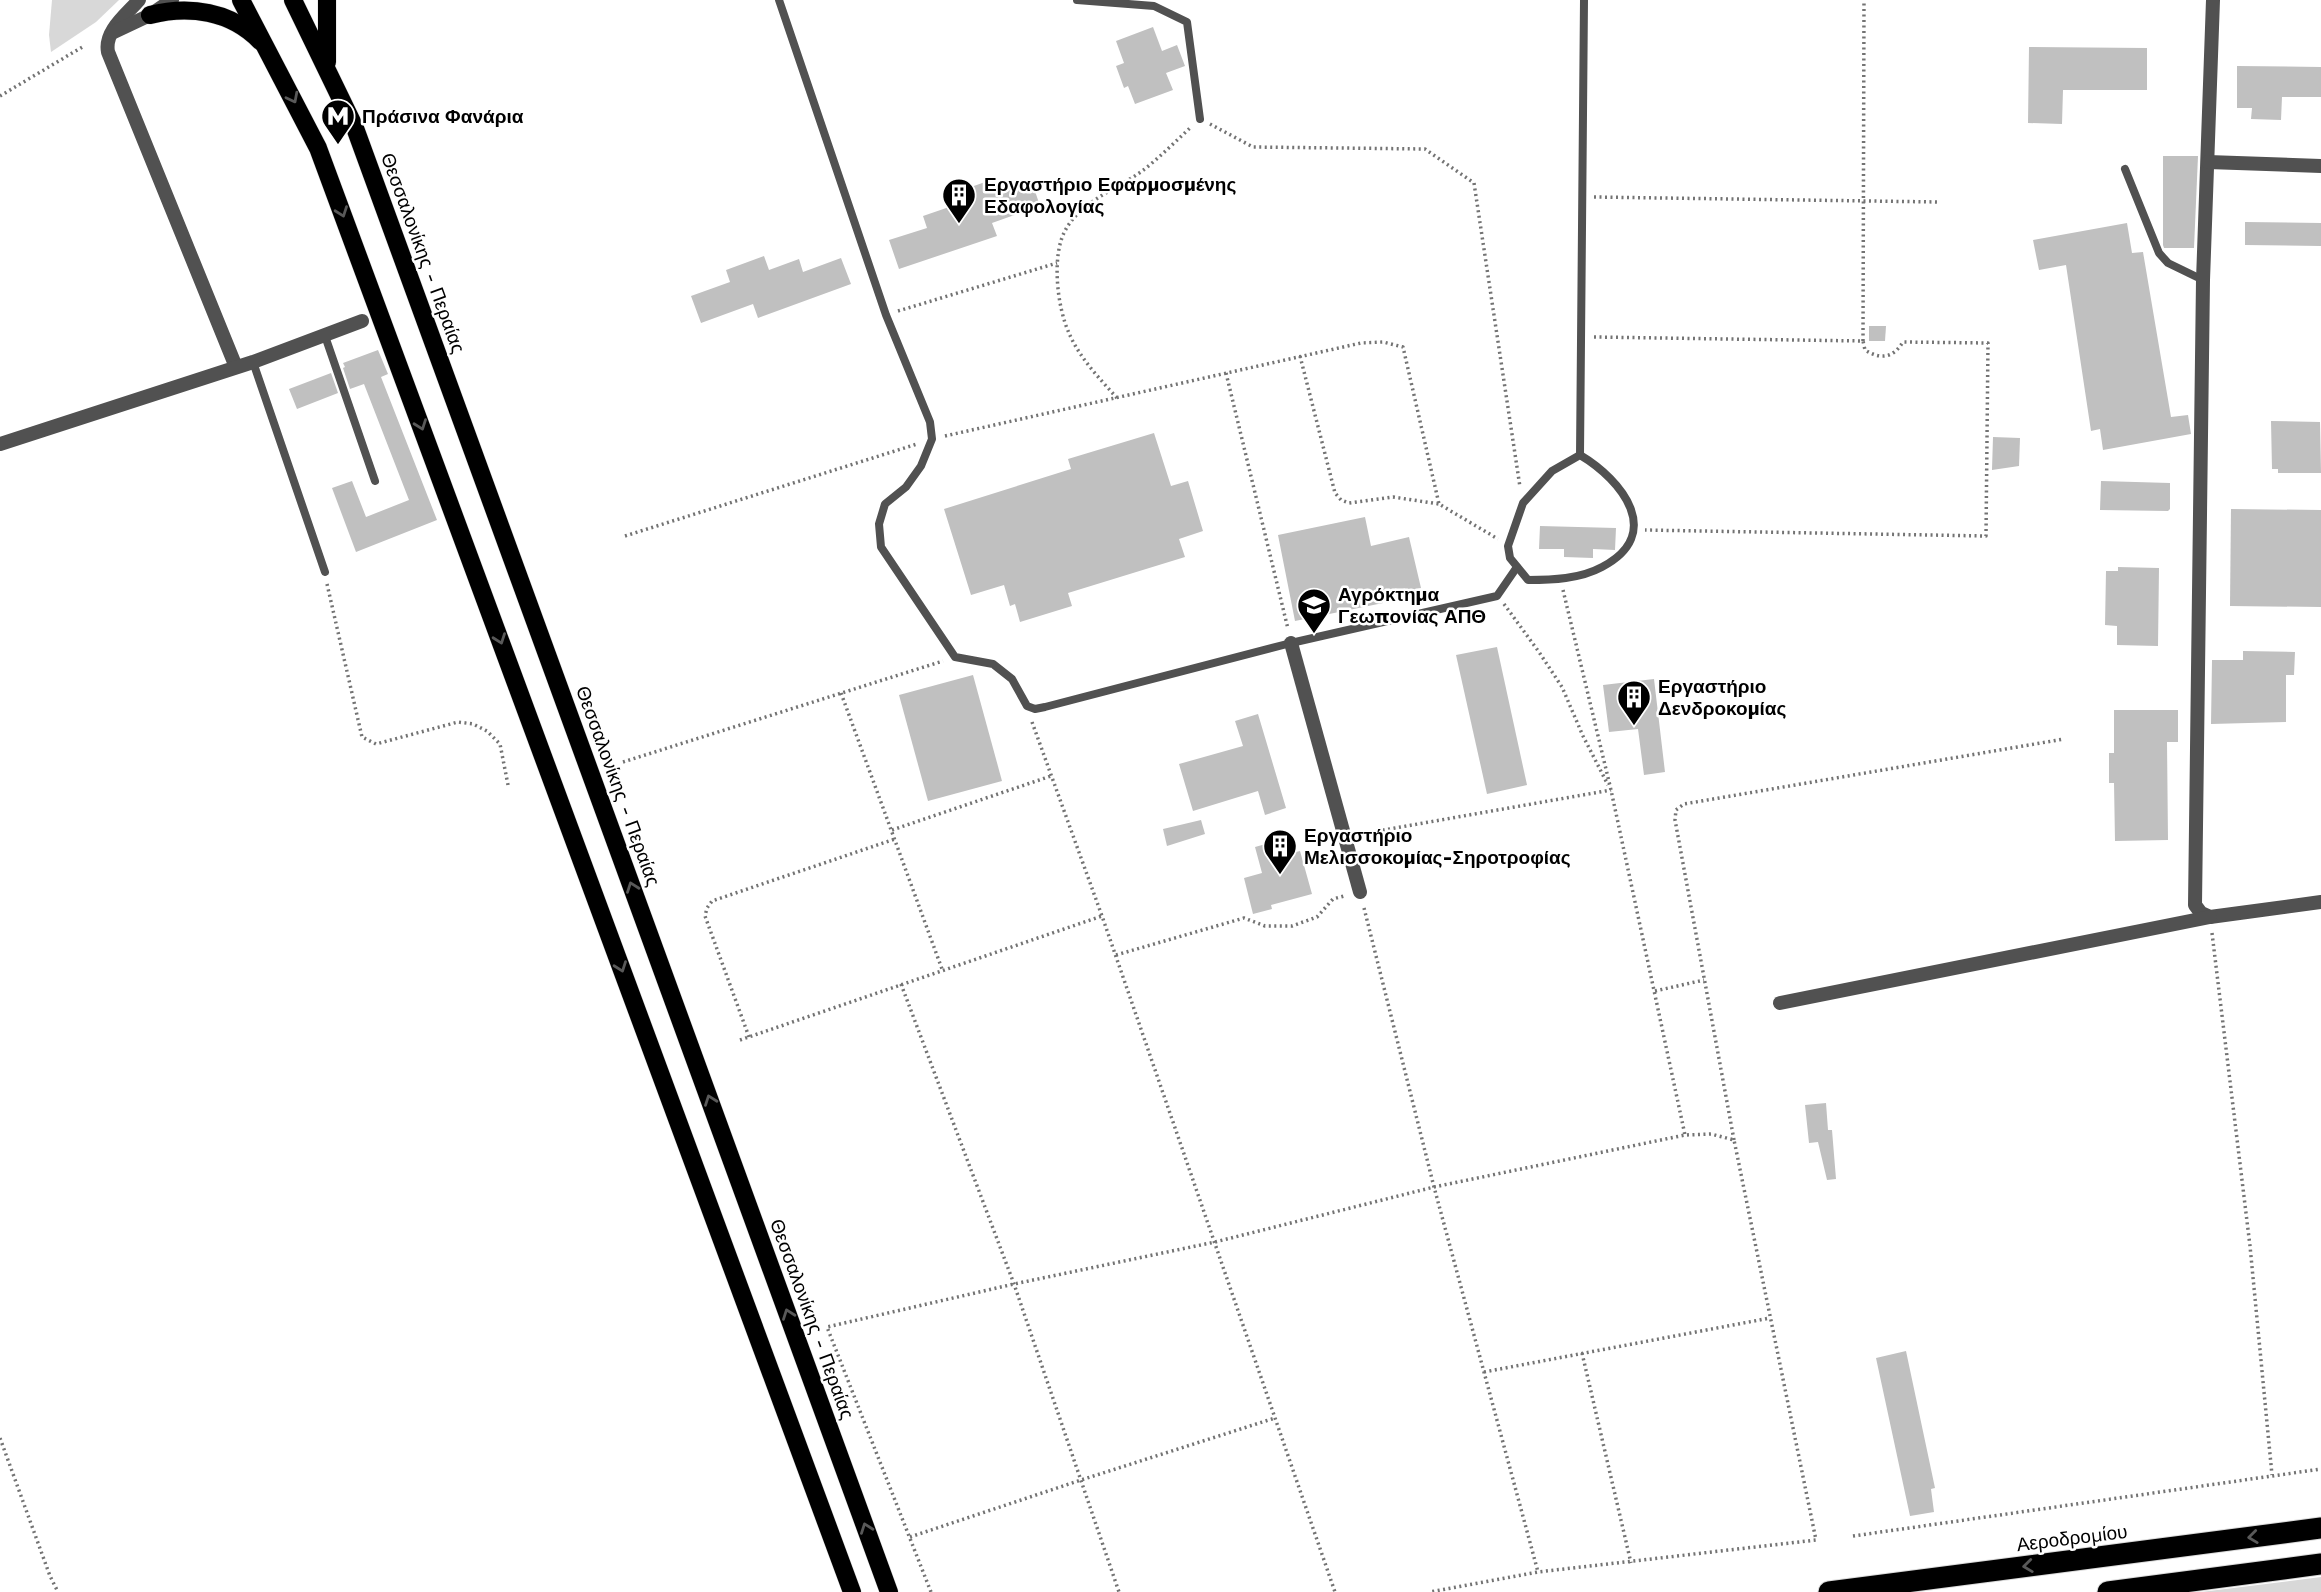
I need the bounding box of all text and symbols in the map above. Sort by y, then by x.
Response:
one-way arrow [285,91,299,103]
metro station icon: Πράσινα Φανάρια [319,97,357,146]
place label: Πράσινα Φανάρια [362,105,524,128]
street label: Θεσσαλονίκης - Περαίας [376,150,470,356]
place label: Εργαστήριο Εφαρμοσμένης Εδαφολογίας [984,173,1236,218]
building icon: Εργαστήριο Εφαρμοσμένης Εδαφολογίας [940,176,978,225]
one-way arrow [334,205,348,217]
one-way arrow [413,419,427,431]
place label: Αγρόκτημα Γεωπονίας ΑΠΘ [1338,583,1486,628]
school or university icon: Αγρόκτημα Γεωπονίας ΑΠΘ [1295,586,1333,635]
one-way arrow [491,632,505,644]
place label: Εργαστήριο Δενδροκομίας [1658,675,1786,720]
building icon: Εργαστήριο Δενδροκομίας [1615,678,1653,727]
street label: Θεσσαλονίκης - Περαίας [571,683,665,889]
place label: Εργαστήριο Μελισσοκομίας-Σηροτροφίας [1304,824,1571,869]
building icon: Εργαστήριο Μελισσοκομίας-Σηροτροφίας [1261,827,1299,876]
one-way arrow [626,881,640,893]
one-way arrow [613,961,627,973]
one-way arrow [704,1095,718,1107]
street label: Θεσσαλονίκης - Περαίας [765,1216,859,1422]
one-way arrow [782,1309,796,1321]
street label: Αεροδρομίου [2015,1520,2129,1556]
one-way arrow [860,1522,874,1534]
one-way arrow [2247,1529,2259,1544]
one-way arrow [2022,1559,2034,1574]

